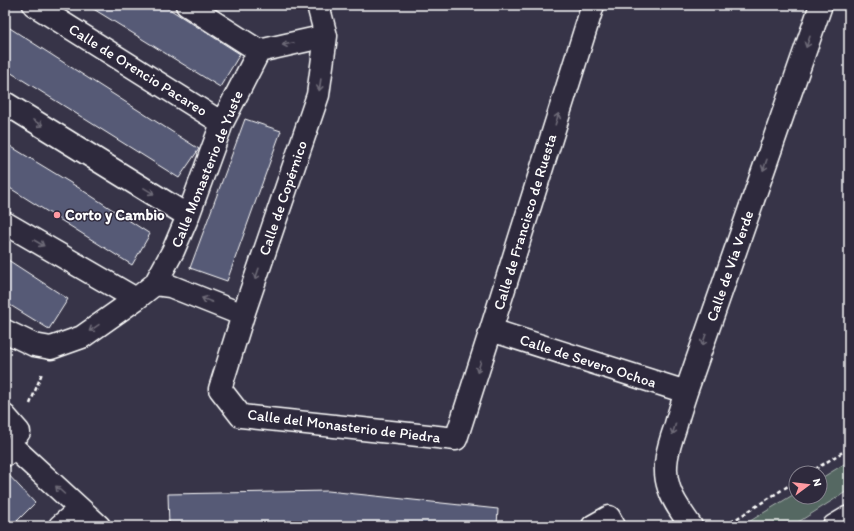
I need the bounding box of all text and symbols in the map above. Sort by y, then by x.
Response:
street label: Calle de Orencio Pacareo [65,20,211,120]
one-way arrow [804,35,811,48]
one-way arrow [282,41,295,49]
one-way arrow [316,78,324,91]
street label: Calle Monasterio de Yuste [167,88,247,250]
one-way arrow [554,113,561,126]
one-way arrow [32,120,44,128]
street label: Calle de Francisco de Ruesta [490,132,560,312]
street label: Calle de Copérnico [255,138,311,258]
one-way arrow [761,158,768,171]
one-way arrow [143,188,155,196]
place label: Corto y Cambio [65,206,165,225]
street label: Calle de Vía Verde [703,208,757,324]
marker: Corto y Cambio [52,210,62,220]
one-way arrow [33,239,45,247]
one-way arrow [253,268,260,281]
one-way arrow [202,296,214,304]
one-way arrow [89,324,100,332]
street label: Calle de Severo Ochoa [517,330,659,392]
one-way arrow [699,334,707,346]
one-way arrow [475,361,482,374]
street label: Calle del Monasterio de Piedra [246,405,442,447]
one-way arrow [670,422,677,435]
north arrow [788,465,828,505]
text: N [810,477,824,488]
one-way arrow [55,486,65,495]

